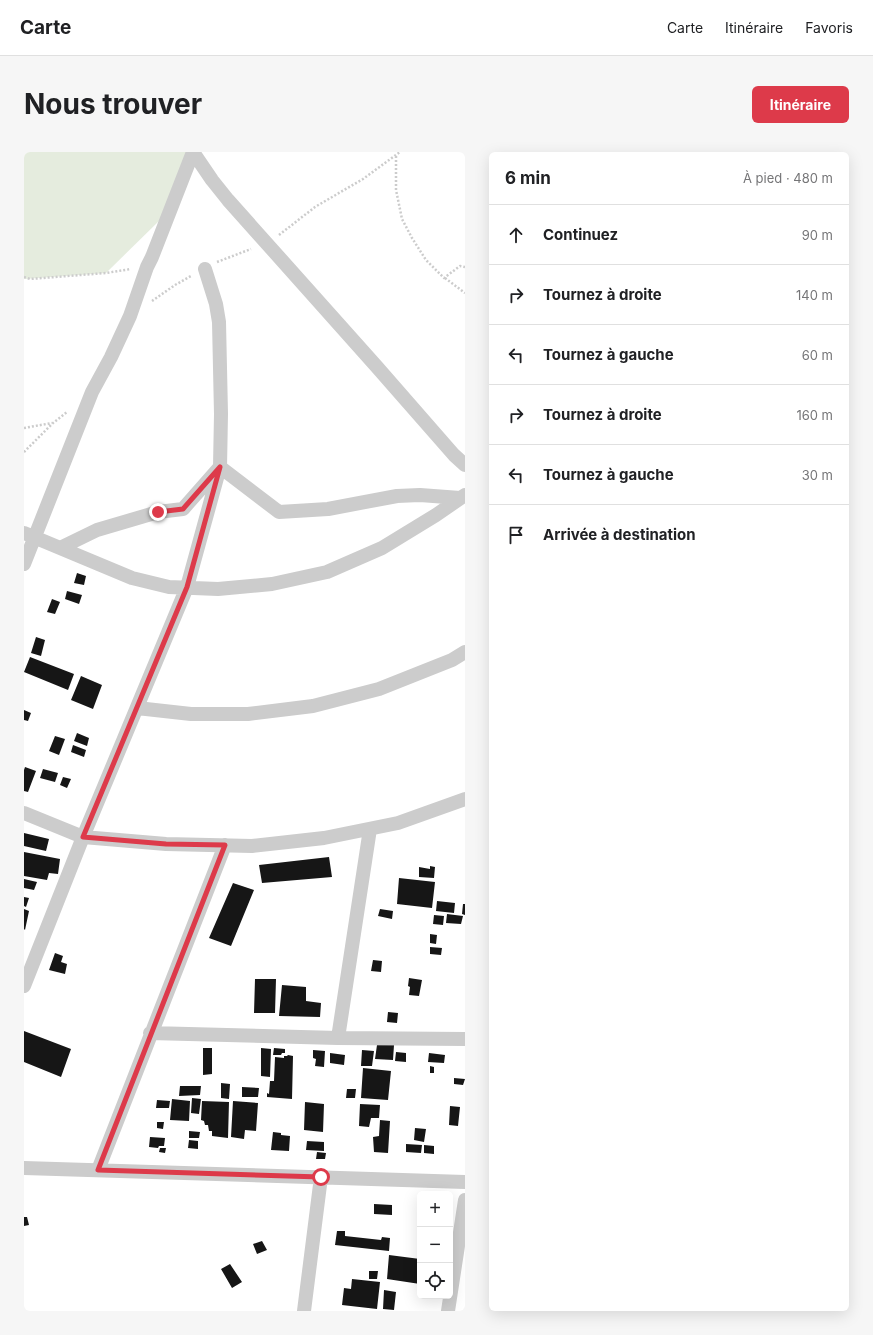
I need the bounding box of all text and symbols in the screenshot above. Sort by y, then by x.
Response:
text: Carte [20,16,71,39]
text: Carte [667,19,703,36]
text: Itinéraire [725,19,783,36]
text: Favoris [805,19,853,36]
button: Itinéraire [752,86,849,123]
text: Nous trouver [24,87,202,121]
text: 6 min [505,168,551,188]
text: À pied · 480 m [743,170,833,186]
icon: ahead [505,224,527,246]
text: Continuez [543,225,618,244]
text: 90 m [802,227,833,243]
icon: right [505,284,527,306]
text: Tournez à droite [543,285,662,304]
text: 140 m [796,287,833,303]
icon: left [505,344,527,366]
text: Tournez à gauche [543,345,674,364]
text: 60 m [802,347,833,363]
icon: right [505,404,527,426]
text: Tournez à droite [543,405,662,424]
text: 160 m [796,407,833,423]
icon: left [505,464,527,486]
text: Tournez à gauche [543,465,674,484]
text: 30 m [802,467,833,483]
route end [149,503,167,521]
icon: arrive [505,524,527,546]
text: Arrivée à destination [543,525,696,544]
route start [312,1168,330,1186]
map controls [417,1191,453,1299]
button: + [417,1191,453,1227]
button: − [417,1227,453,1263]
button: locate [417,1263,453,1299]

